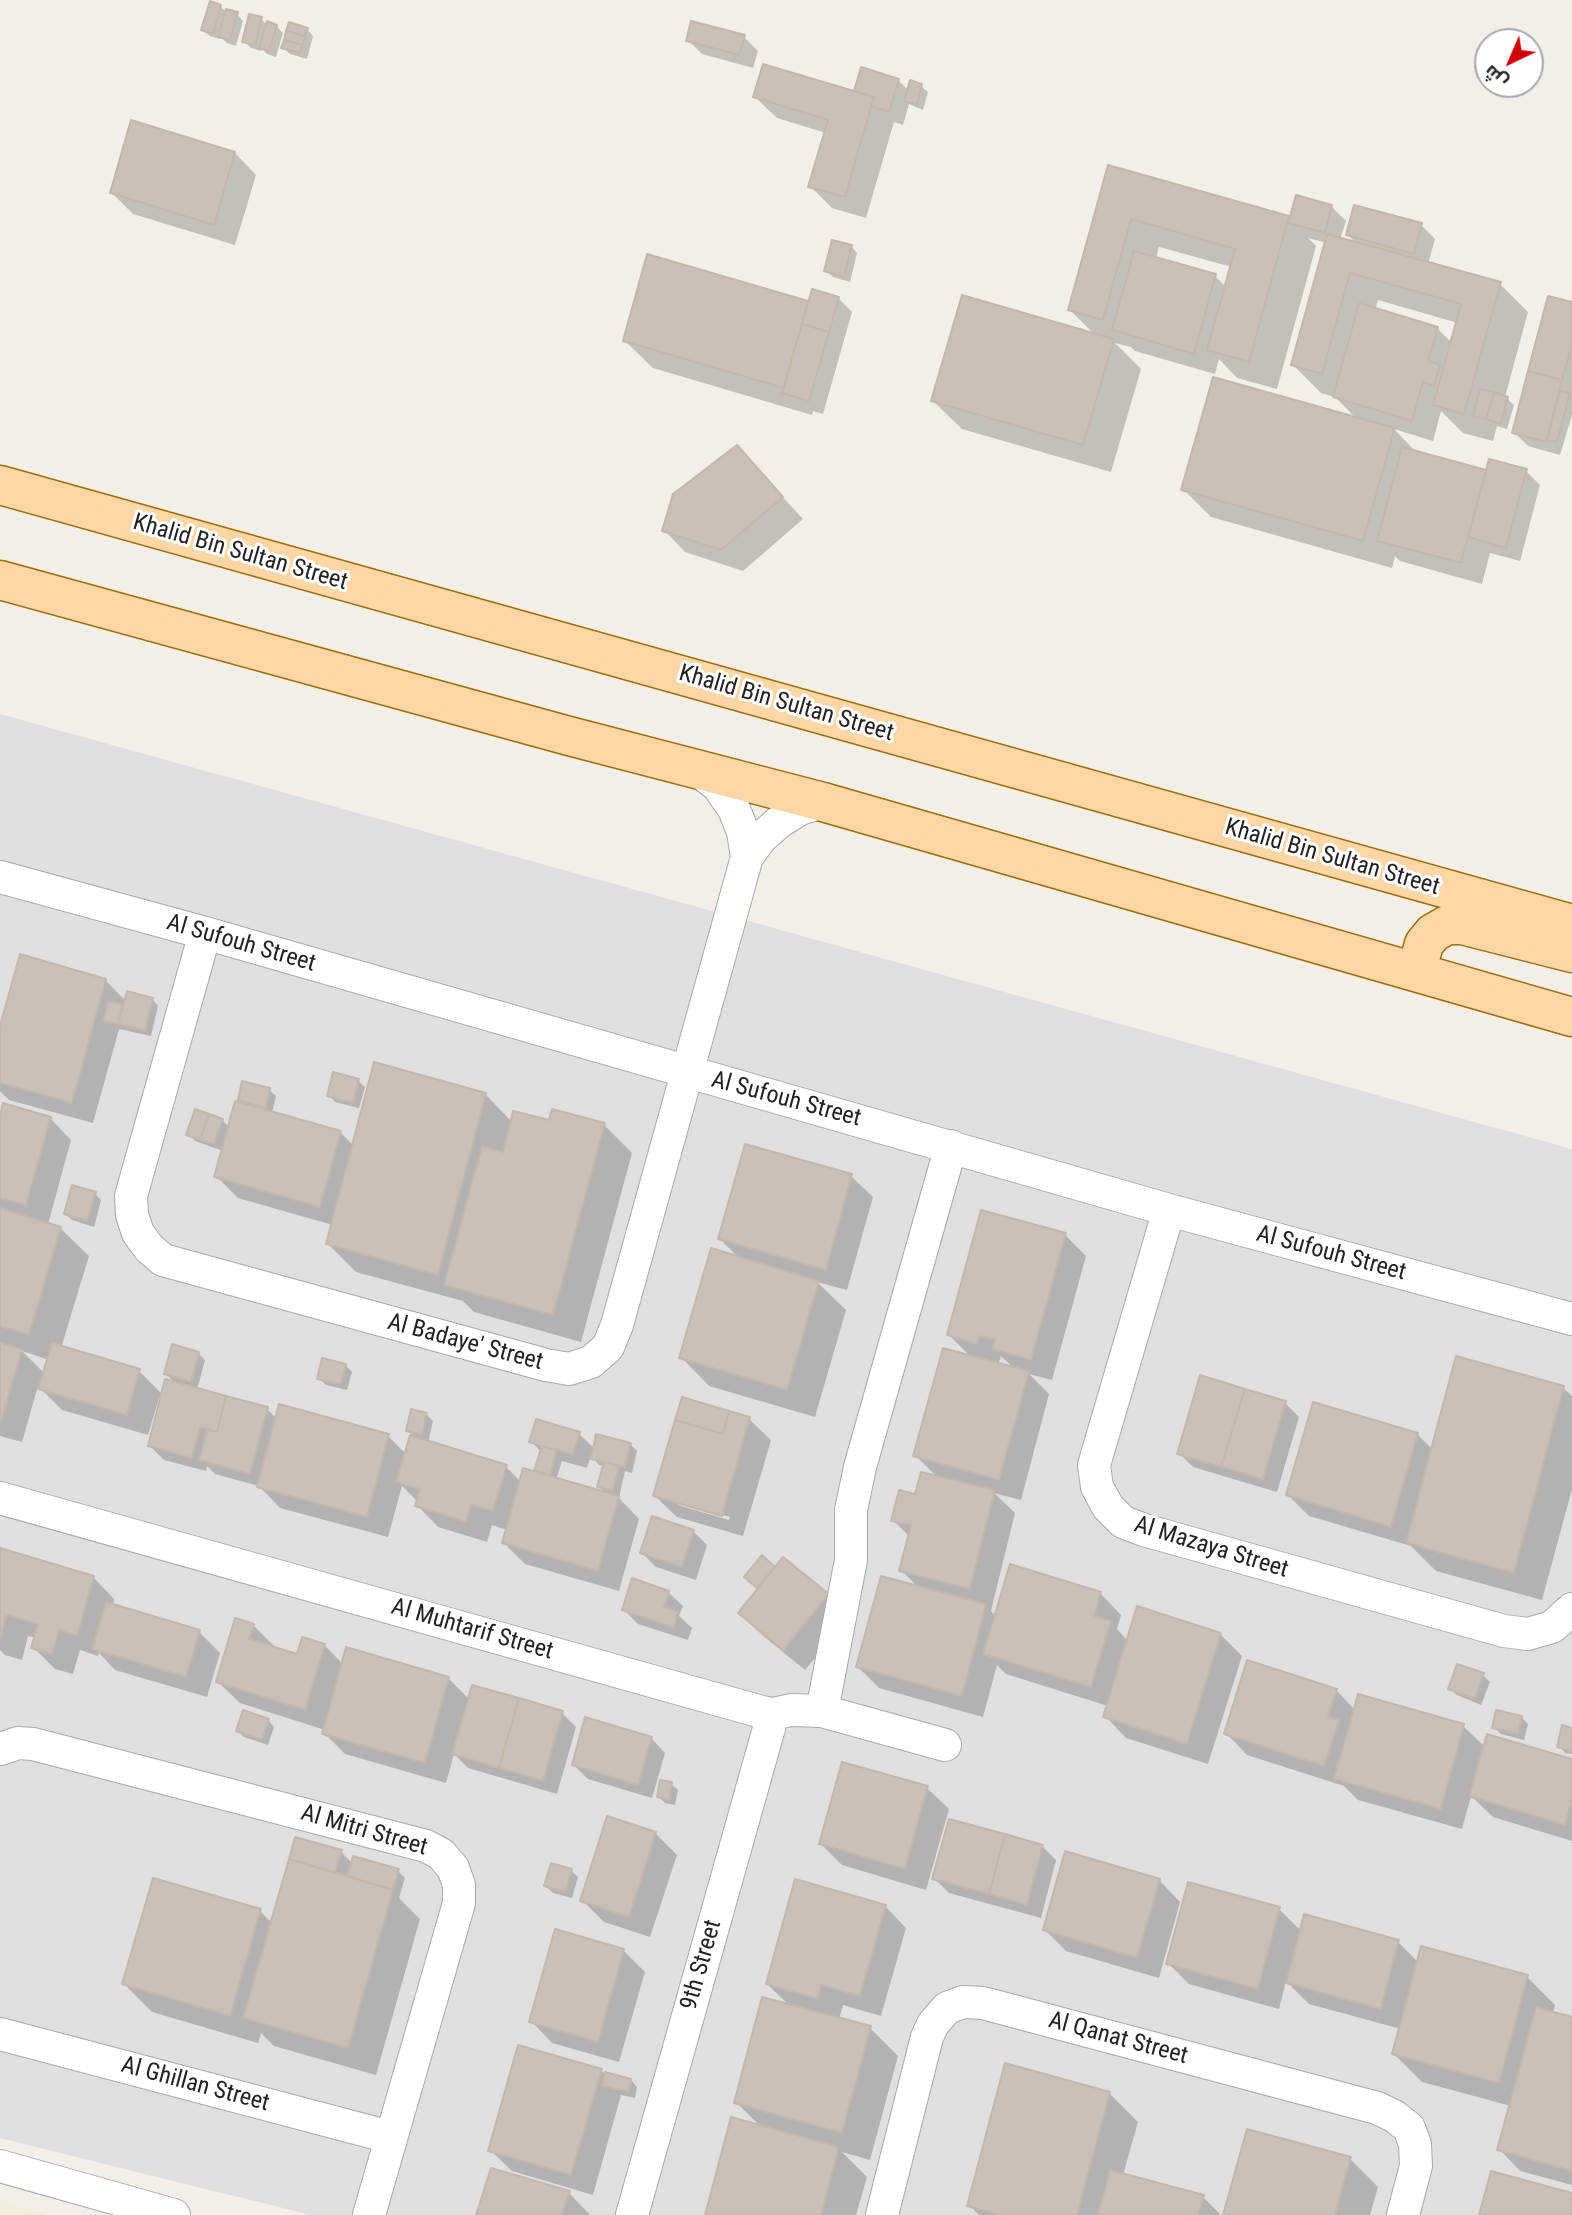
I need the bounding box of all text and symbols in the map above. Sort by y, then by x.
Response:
north arrow [1474,28,1544,98]
text: ش [1479,60,1512,94]
street label: Khalid Bin Sultan Street [129,509,351,597]
street label: Khalid Bin Sultan Street [675,660,897,748]
street label: Khalid Bin Sultan Street [1221,814,1443,902]
street label: Al Sufouh Street [163,909,319,979]
street label: Al Sufouh Street [708,1066,864,1134]
street label: Al Sufouh Street [1253,1220,1409,1288]
street label: Al Badaye' Street [384,1308,546,1378]
street label: Al Mazaya Street [1131,1511,1291,1585]
street label: Al Muhtarif Street [388,1593,556,1667]
street label: Al Mitri Street [297,1799,431,1863]
street label: 9th Street [675,1917,729,2013]
street label: Al Qanat Street [1045,2007,1191,2071]
street label: Al Ghillan Street [118,2051,272,2119]

